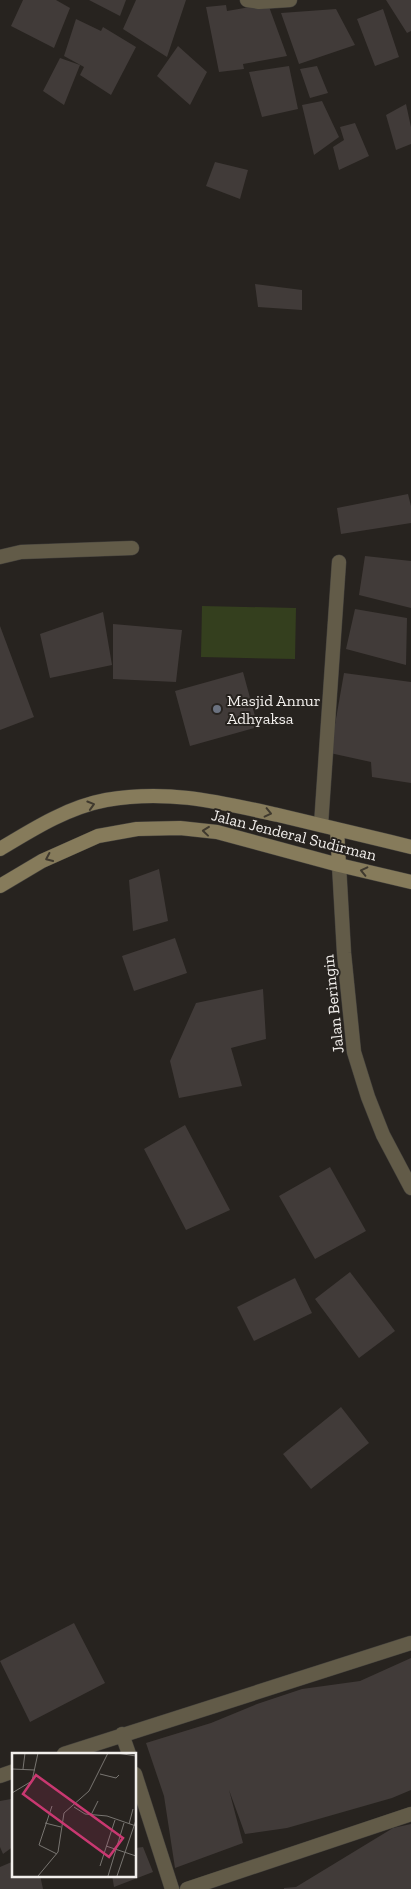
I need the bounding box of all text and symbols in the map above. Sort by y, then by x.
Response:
place label: Masjid Annur Adhyaksa [227,691,321,728]
marker: Masjid Annur Adhyaksa [211,703,223,715]
one-way arrow [86,800,94,810]
street label: Jalan Jenderal Sudirman [209,805,379,865]
one-way arrow [263,807,272,818]
one-way arrow [202,826,210,837]
one-way arrow [45,852,54,862]
one-way arrow [359,866,368,877]
street label: Jalan Beringin [318,953,348,1054]
inset map [12,1753,136,1876]

